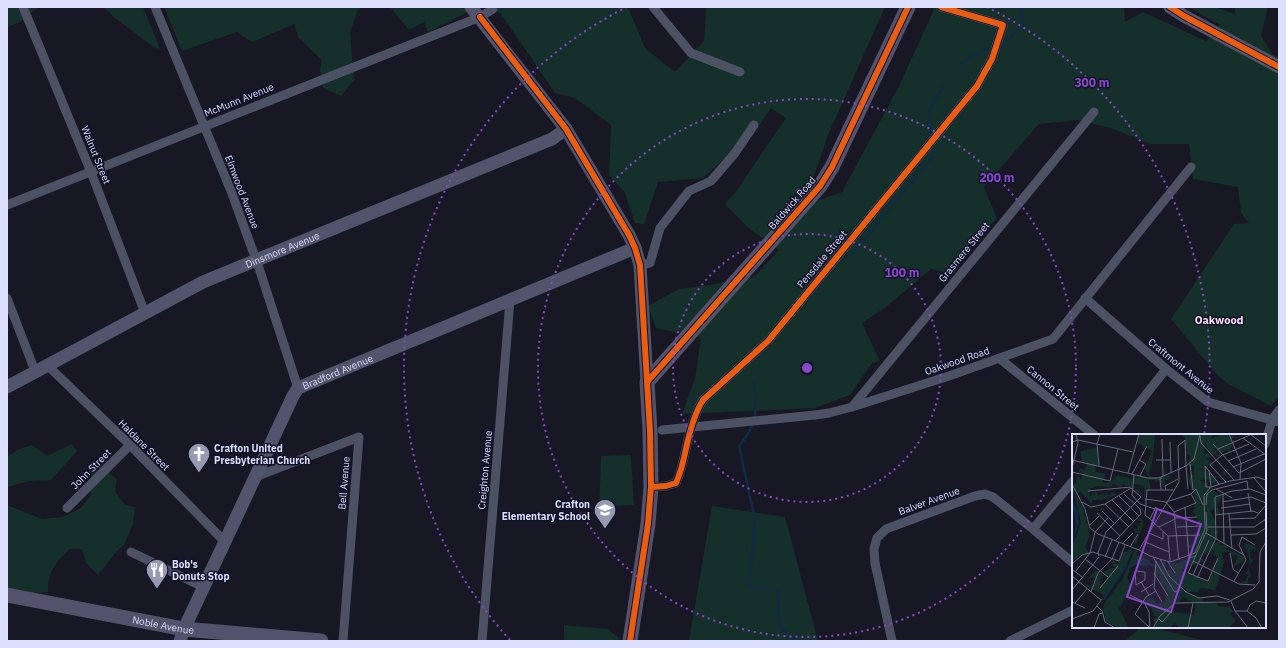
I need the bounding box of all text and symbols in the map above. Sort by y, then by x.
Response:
text: 300 m [1074,75,1110,90]
street label: McMunn Avenue [202,80,276,120]
street label: Walnut Street [78,124,114,186]
street label: Elmwood Avenue [222,153,262,231]
text: 200 m [979,170,1015,185]
street label: Baldwick Road [765,174,819,232]
street label: Grasmere Street [936,219,993,285]
street label: Pensdale Street [794,227,850,290]
street label: Dinsmore Avenue [243,228,322,271]
text: 100 m [884,265,920,280]
district label: Oakwood [1195,313,1243,327]
street label: Craftmont Avenue [1145,335,1217,397]
street label: Oakwood Road [923,344,991,378]
street label: Bradford Avenue [300,351,375,392]
centre of rings [800,361,814,375]
street label: Cannon Street [1024,363,1082,413]
street label: Haldane Street [116,417,173,474]
street label: Creighton Avenue [475,429,495,510]
inset map [1072,434,1266,628]
church icon: Crafton United Presbyterian Church [186,441,212,474]
place label: Crafton United Presbyterian Church [214,442,310,467]
street label: John Street [68,446,114,492]
street label: Bell Avenue [335,455,353,510]
street label: Balver Avenue [897,484,962,518]
school or university icon: Crafton Elementary School [592,497,618,530]
place label: Crafton Elementary School [502,498,590,523]
restaurant icon: Bob's Donuts Stop [144,557,170,590]
place label: Bob's Donuts Stop [172,558,229,583]
street label: Noble Avenue [131,613,195,636]

